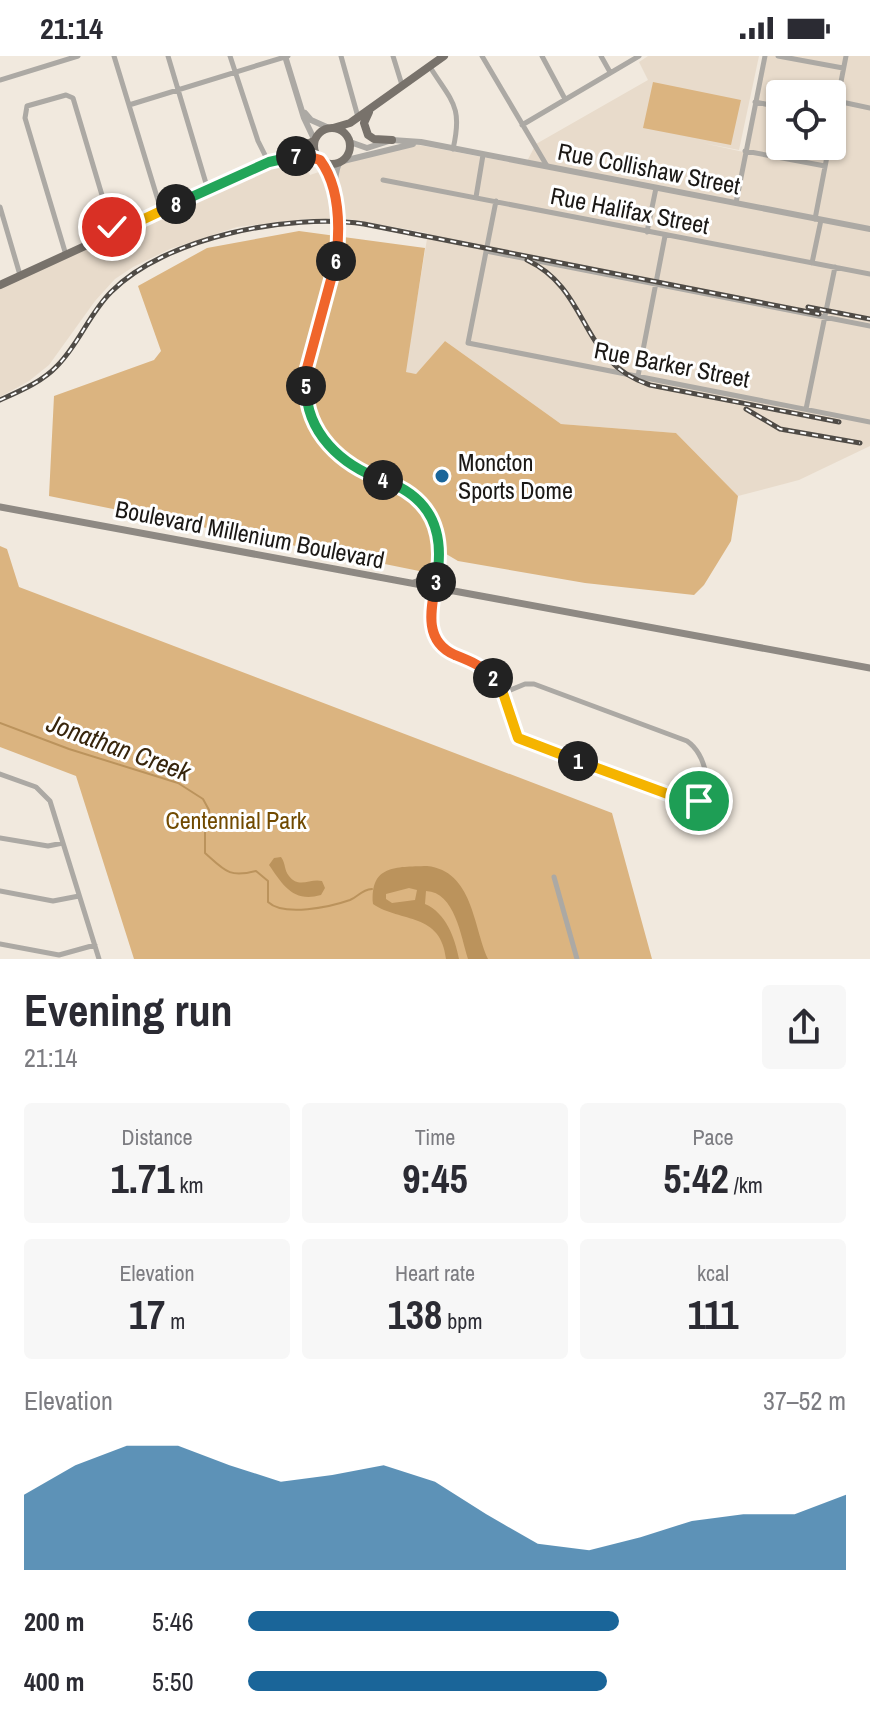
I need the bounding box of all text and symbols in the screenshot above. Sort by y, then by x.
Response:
text: 21:14 [40,8,103,48]
map controls [766,80,846,160]
button: locate [766,80,846,160]
street label: Rue Collishaw Street [555,135,743,201]
pin: 7 [276,136,316,176]
text: 7 [291,141,301,171]
street label: Rue Halifax Street [548,179,712,241]
pin: 8 [156,184,196,224]
text: 8 [171,189,181,219]
pin [78,193,146,261]
icon: check [90,205,134,249]
pin: 6 [316,241,356,281]
text: 6 [331,246,341,276]
street label: Rue Barker Street [592,333,753,395]
pin: 5 [286,366,326,406]
text: 5 [301,371,311,401]
place label: Moncton Sports Dome [458,446,573,506]
pin: 4 [363,460,403,500]
text: 4 [378,465,388,495]
marker: Moncton Sports Dome [433,467,451,485]
street label: Boulevard Millenium Boulevard [113,492,387,576]
pin: 3 [416,562,456,602]
text: 3 [431,567,441,597]
pin: 2 [473,658,513,698]
text: 2 [488,663,498,693]
water label: Jonathan Creek [41,704,197,790]
pin: 1 [558,741,598,781]
text: 1 [573,746,583,776]
pin [665,767,733,835]
icon: arrive [677,779,721,823]
park label: Centennial Park [165,804,307,836]
text: Evening run [24,980,233,1040]
button: share [762,985,846,1069]
text: 21:14 [24,1040,77,1075]
text: Distance [121,1122,193,1152]
text: Time [415,1122,455,1152]
text: Pace [692,1122,734,1152]
text: 1.71 [111,1152,174,1205]
text: 9:45 [402,1152,468,1205]
text: 5:42 [663,1152,729,1205]
text: km [174,1170,203,1200]
text: /km [729,1170,763,1200]
text: Elevation [119,1258,195,1288]
text: Heart rate [395,1258,475,1288]
text: kcal [697,1258,729,1288]
text: 17 [129,1288,165,1341]
text: 138 [388,1288,442,1341]
text: 111 [687,1288,739,1341]
text: m [165,1306,185,1336]
text: bpm [442,1306,482,1336]
text: Elevation [24,1383,113,1418]
text: 37–52 m [763,1383,846,1418]
text: 200 m [24,1604,84,1639]
text: 5:46 [152,1604,194,1639]
text: 400 m [24,1664,84,1699]
text: 5:50 [152,1664,194,1699]

